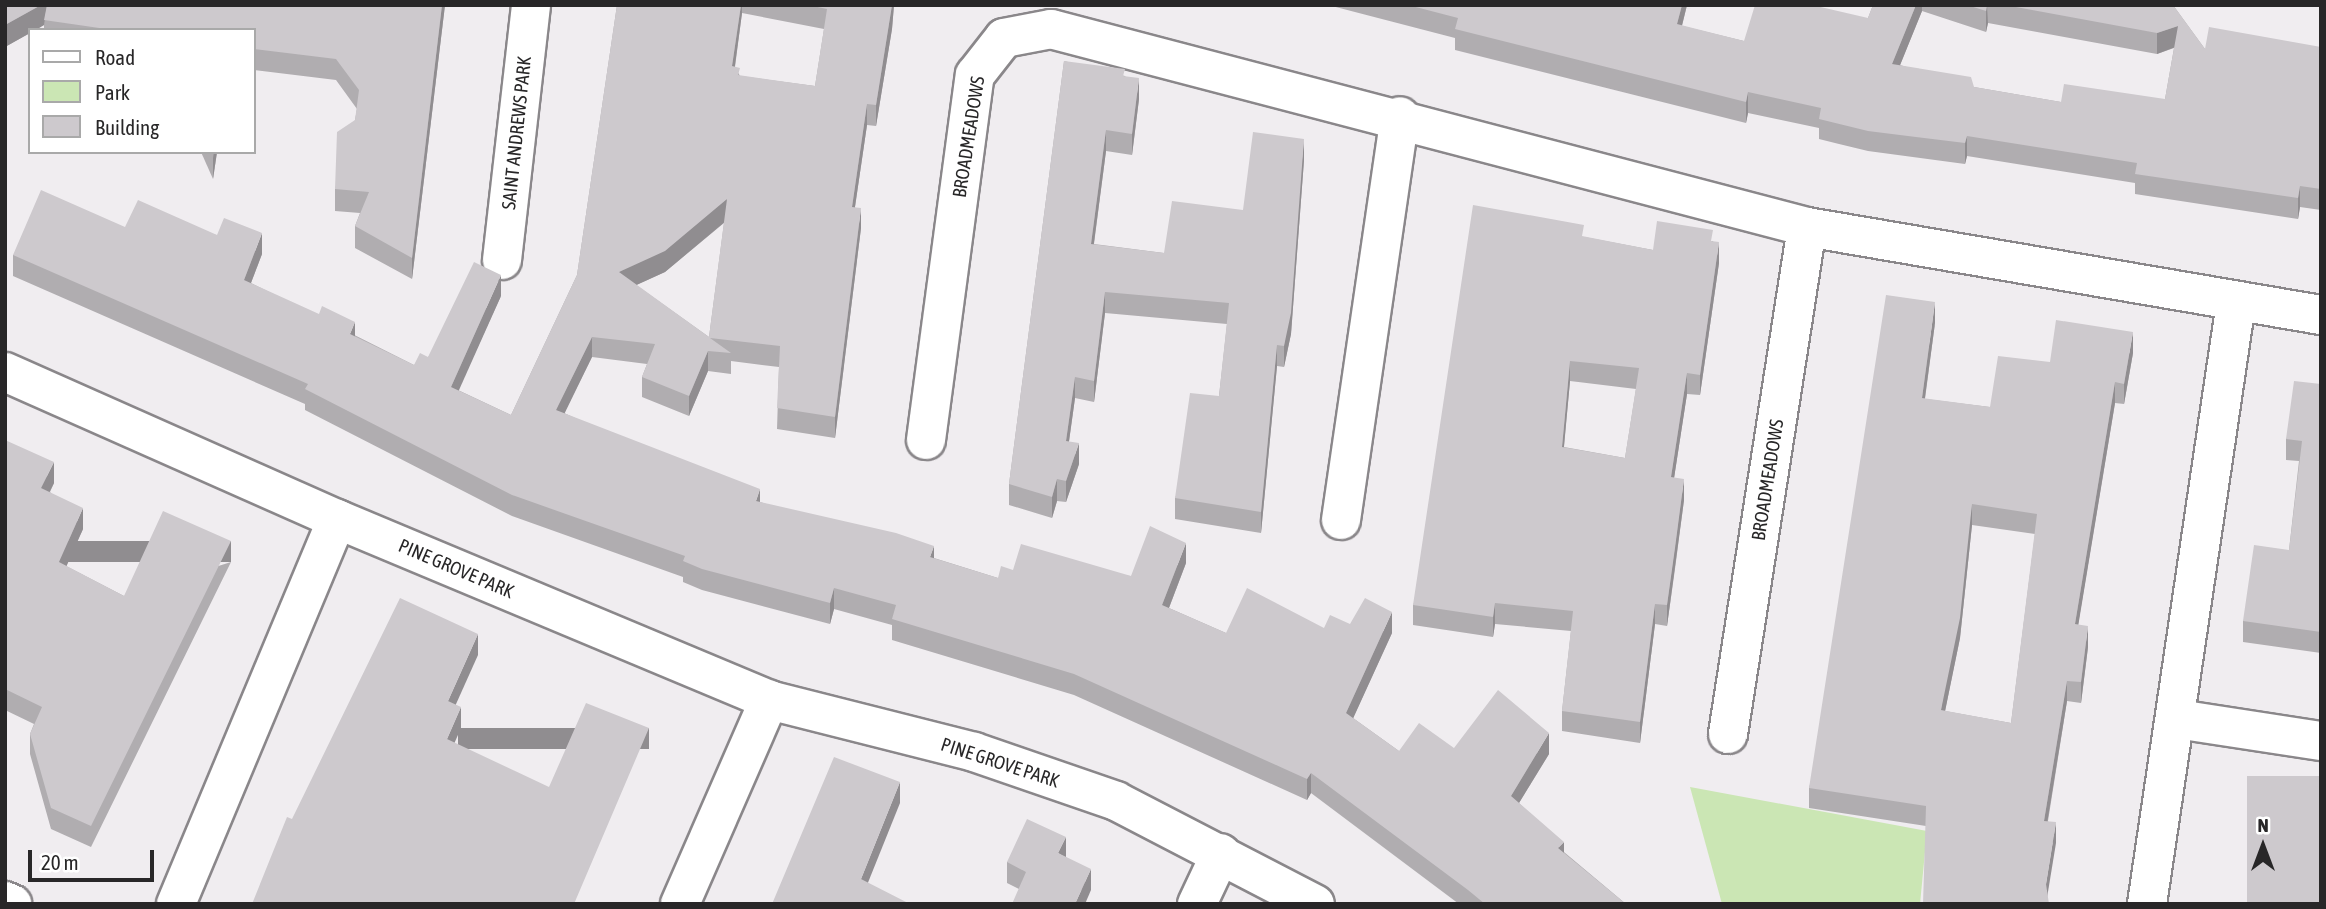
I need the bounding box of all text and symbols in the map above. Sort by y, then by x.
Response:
legend [28,28,256,154]
text: Road [95,45,135,69]
street label: SAINT ANDREWS PARK [498,55,536,211]
street label: BROADMEADOWS [948,75,990,199]
text: Park [95,80,130,104]
text: Building [95,115,159,139]
street label: BROADMEADOWS [1747,418,1789,542]
street label: PINE GROVE PARK [395,534,517,604]
street label: PINE GROVE PARK [938,733,1062,793]
north arrow [2228,811,2298,881]
text: N [2257,814,2269,836]
scale bar [32,836,158,880]
text: 20 m [41,850,79,874]

